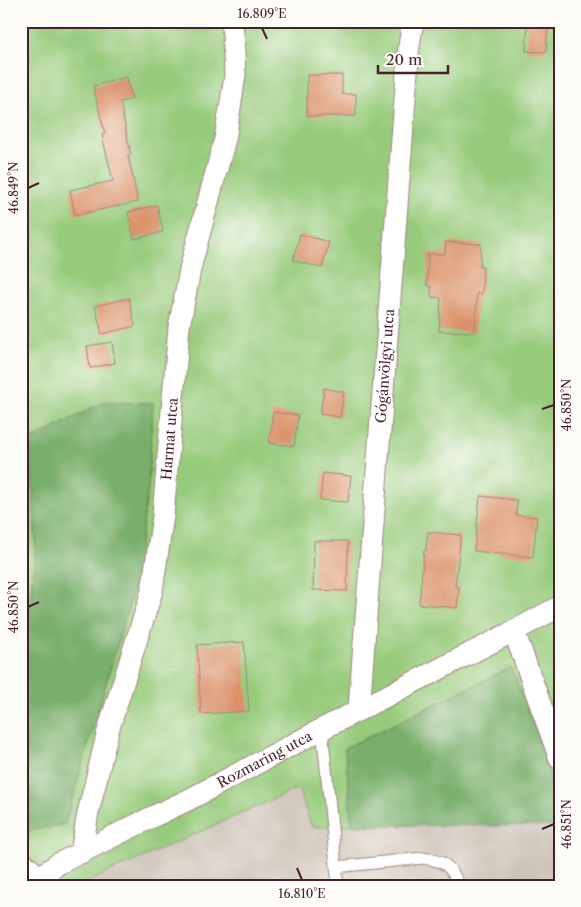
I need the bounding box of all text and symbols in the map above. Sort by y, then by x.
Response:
text: 16.809°E [237,6,287,21]
scale bar [378,42,448,74]
text: 20 m [386,50,422,69]
text: 46.849°N [6,162,21,214]
street label: Gógánvölgyi utca [372,308,398,424]
text: 46.850°N [559,379,574,431]
street label: Harmat utca [157,396,182,481]
text: 46.850°N [6,581,21,633]
street label: Rozmaring utca [214,727,316,792]
text: 46.851°N [559,799,574,849]
text: 16.810°E [278,886,326,901]

